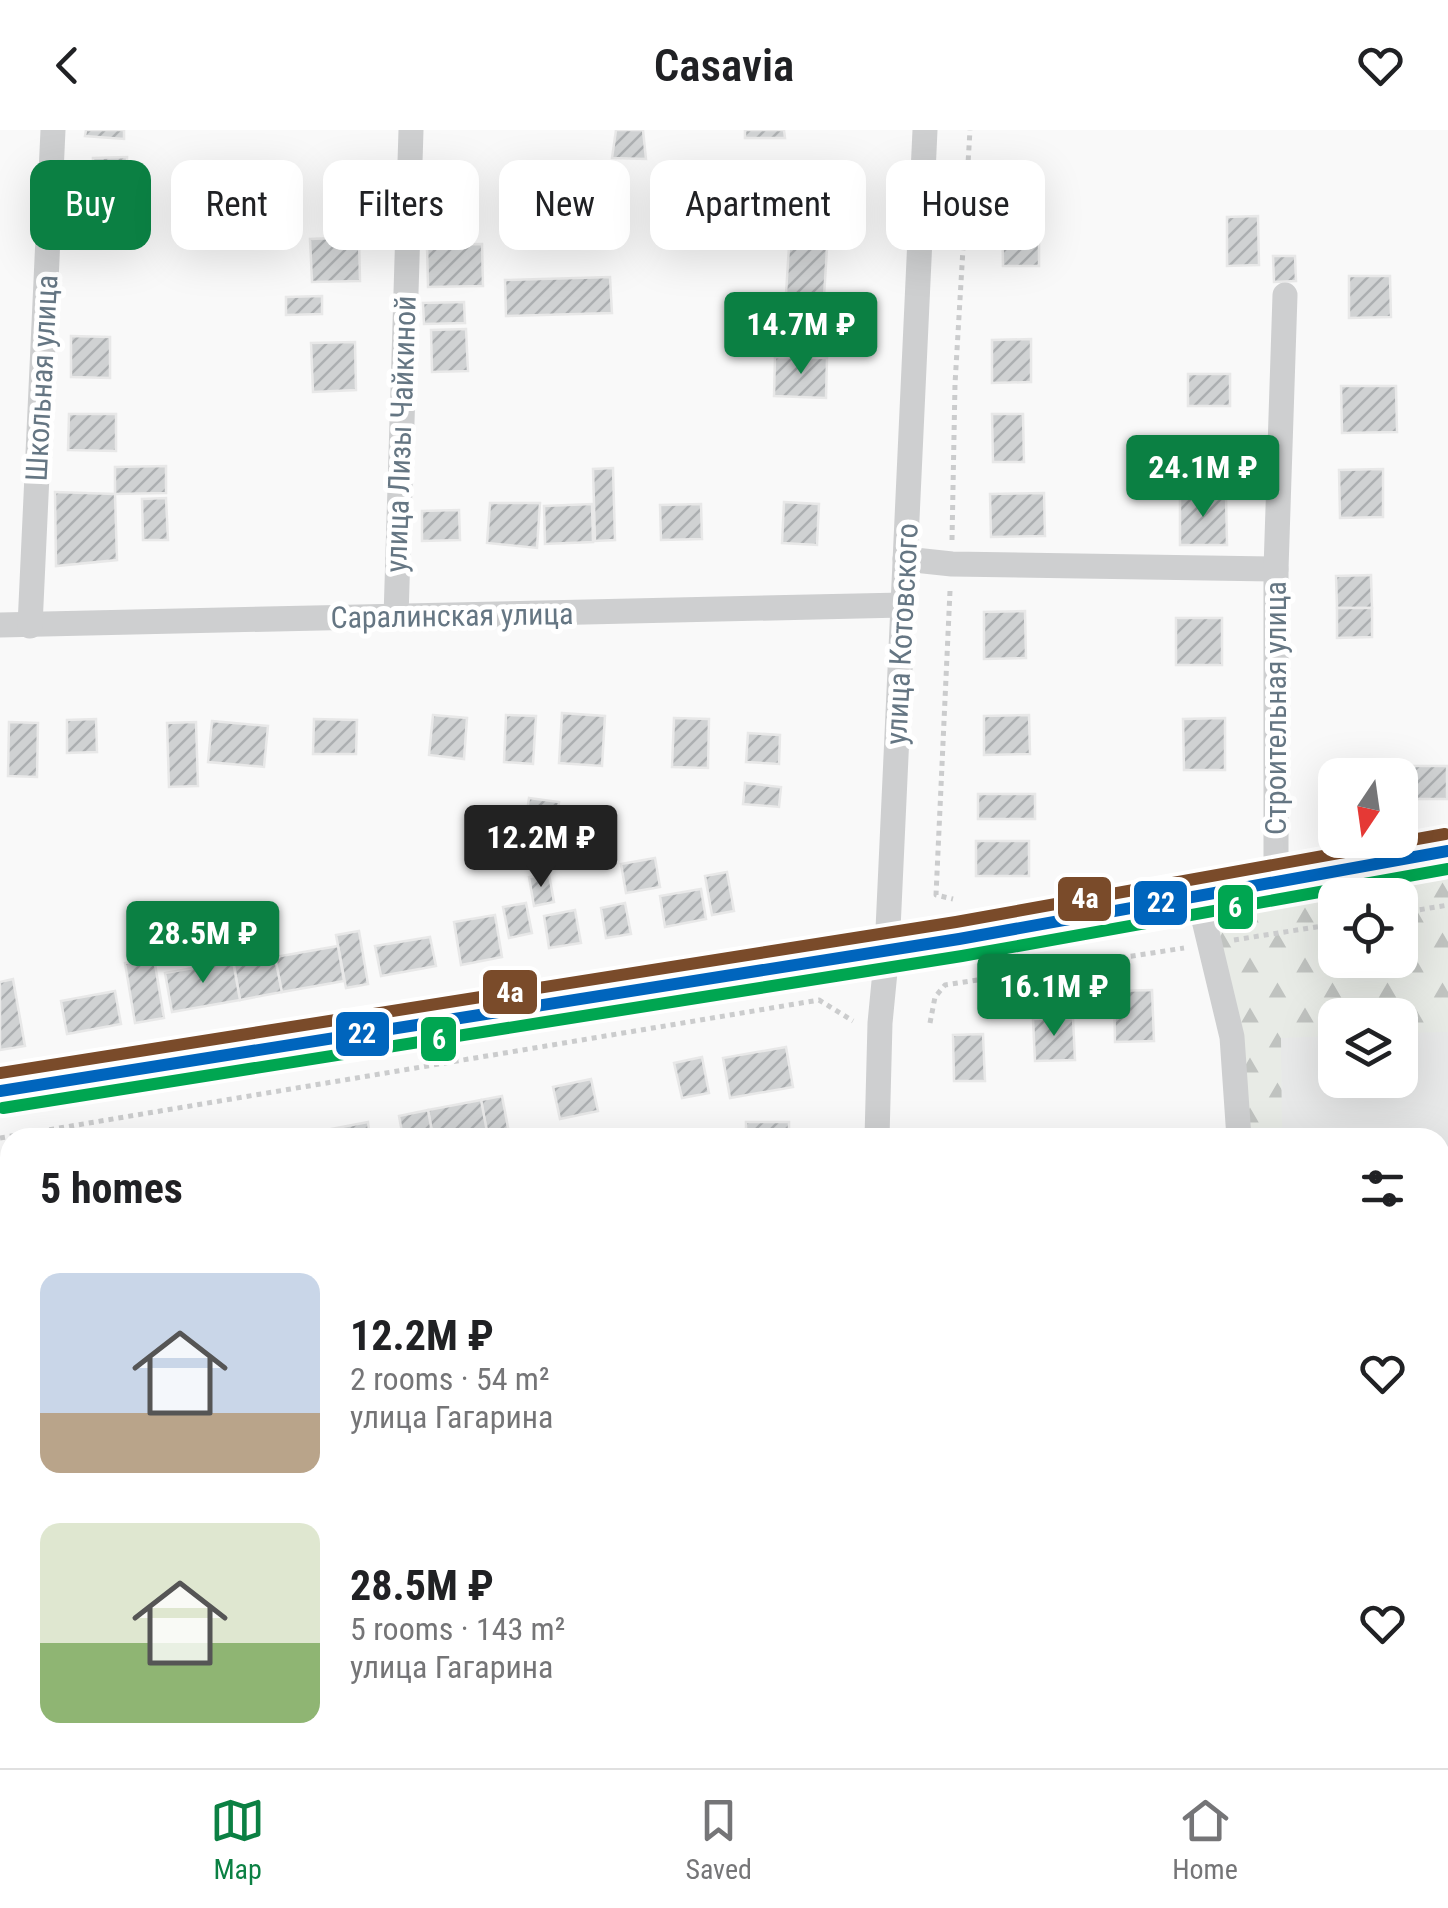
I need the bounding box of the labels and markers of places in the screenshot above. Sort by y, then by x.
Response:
pin: 14.7M ₽ [709,292,893,377]
pin: 24.1M ₽ [1111,435,1295,520]
pin: 12.2M ₽ [449,805,633,890]
pin: 28.5M ₽ [111,901,295,986]
pin: 16.1M ₽ [962,954,1146,1039]

